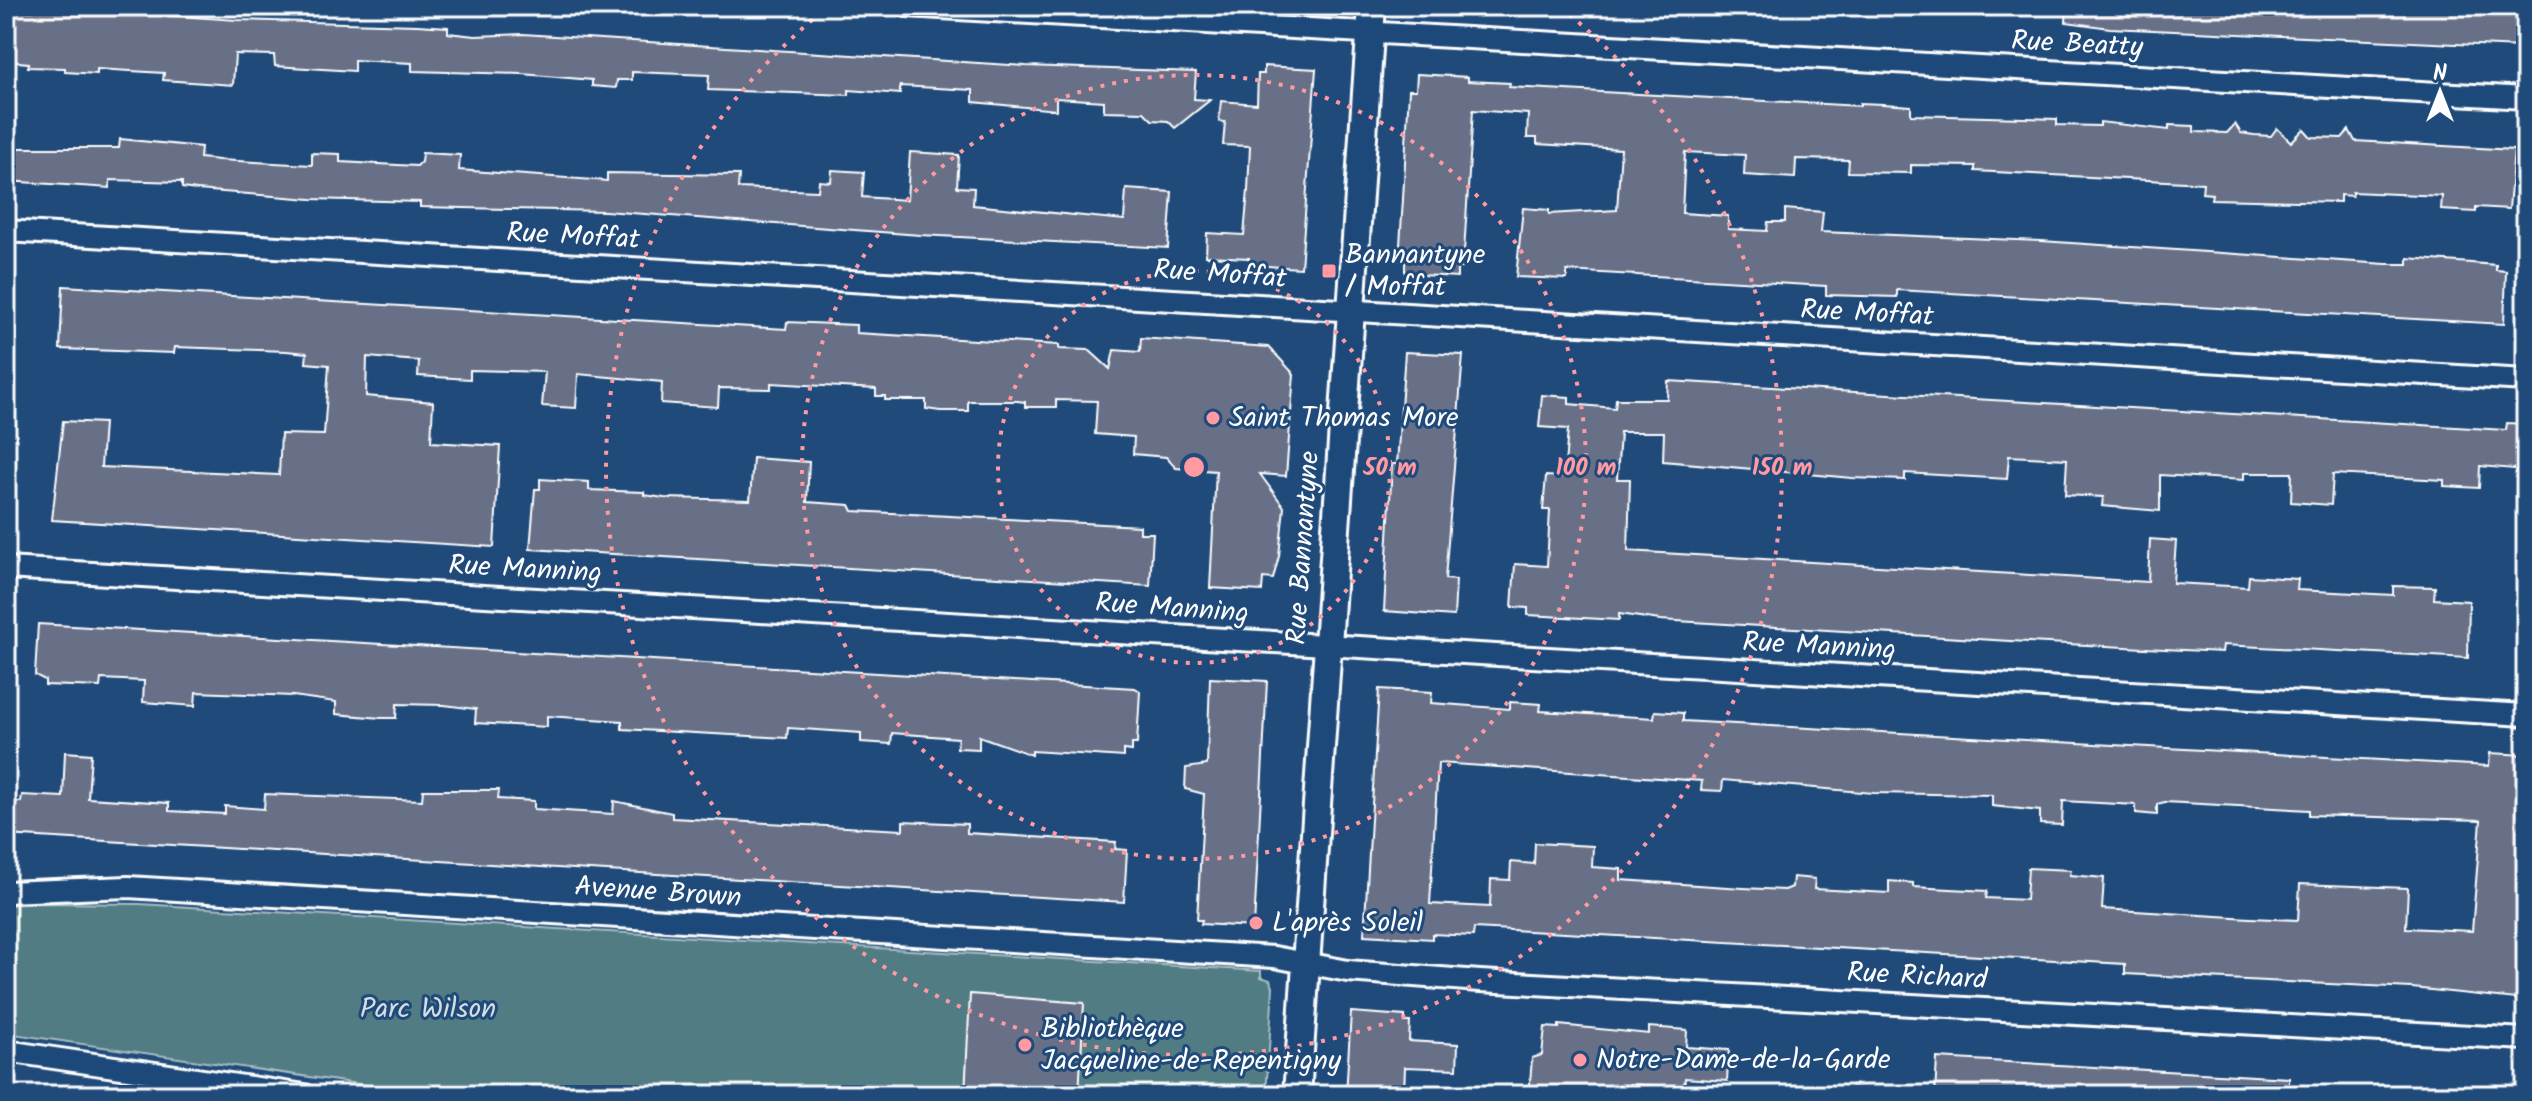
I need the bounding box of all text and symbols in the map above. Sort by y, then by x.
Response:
street label: Rue Beatty [2010,19,2145,71]
north arrow [2400,52,2480,132]
text: N [2433,57,2447,92]
street label: Rue Moffat [505,211,642,263]
place label: Bannantyne / Moffat [1345,233,1486,310]
street label: Rue Moffat [1152,248,1289,302]
marker: Bannantyne / Moffat [1320,262,1338,280]
street label: Rue Moffat [1799,288,1936,340]
place label: Saint Thomas More [1229,396,1459,441]
marker: Saint Thomas More [1204,409,1222,427]
street label: Rue Bannantyne [1275,449,1333,646]
text: 50 m [1362,449,1417,488]
text: 100 m [1556,449,1616,488]
text: 150 m [1752,449,1812,488]
centre of rings [1180,453,1208,481]
street label: Rue Manning [447,544,603,596]
street label: Rue Manning [1094,581,1250,637]
street label: Rue Manning [1741,621,1897,673]
street label: Avenue Brown [573,865,743,921]
place label: L'après Soleil [1272,901,1423,946]
marker: L'après Soleil [1247,914,1265,932]
street label: Rue Richard [1846,951,1989,1003]
park label: Parc Wilson [360,987,496,1032]
place label: Bibliothèque Jacqueline-de-Repentigny [1041,1007,1342,1084]
marker: Bibliothèque Jacqueline-de-Repentigny [1016,1036,1034,1054]
place label: Notre-Dame-de-la-Garde [1596,1038,1891,1083]
marker: Notre-Dame-de-la-Garde [1571,1051,1589,1069]

